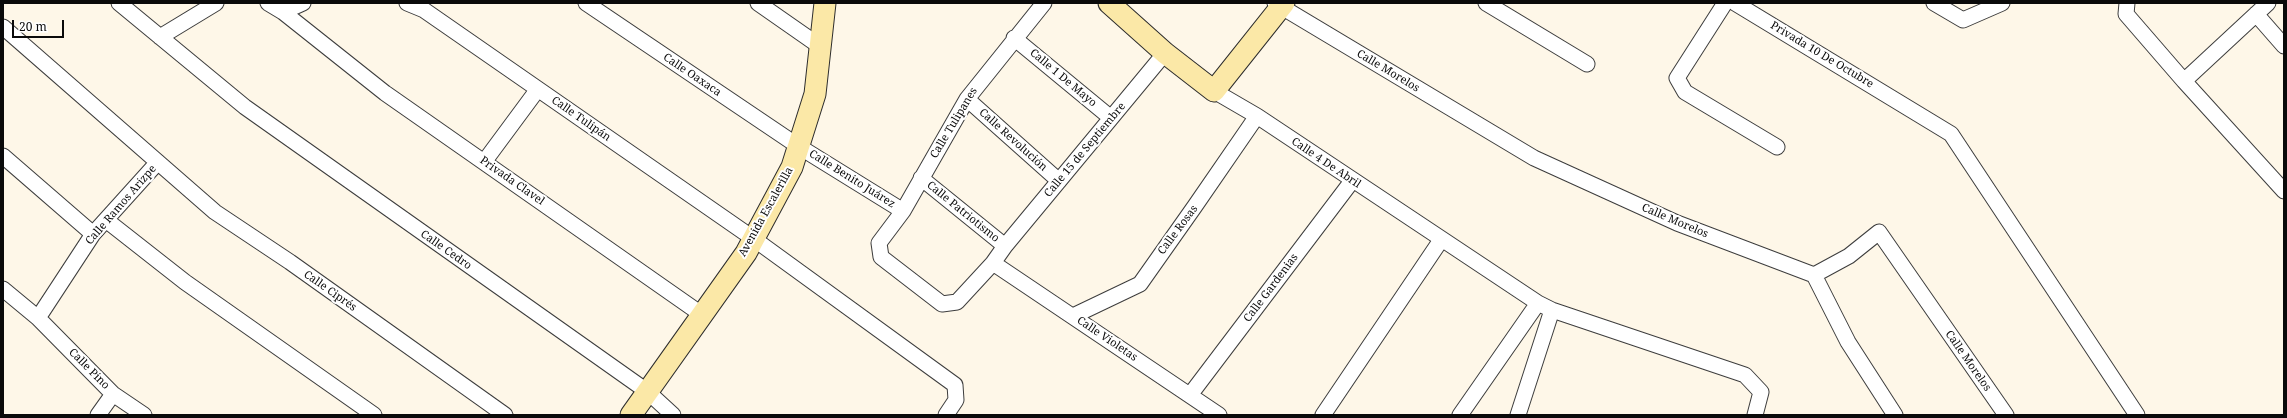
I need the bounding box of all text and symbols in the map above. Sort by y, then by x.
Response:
scale bar [14,12,66,38]
text: 20 m [19,18,47,35]
street label: Privada 10 De Octubre [1768,19,1876,91]
street label: Calle 1 De Mayo [1027,46,1099,110]
street label: Calle Morelos [1354,47,1422,95]
street label: Calle Oaxaca [661,51,723,99]
street label: Calle Tulipanes [928,85,980,161]
street label: Calle Tulipán [549,94,613,144]
street label: Calle 15 de Septiembre [1042,100,1128,200]
street label: Calle Revolución [976,106,1050,174]
street label: Calle 4 De Abril [1289,135,1363,191]
street label: Calle Benito Juárez [806,147,898,211]
street label: Privada Clavel [477,154,547,208]
street label: Calle Ramos Arizpe [83,162,159,248]
street label: Avenida Escalerilla [736,165,796,259]
street label: Calle Patriotismo [924,179,1002,245]
street label: Calle Morelos [1640,201,1710,241]
street label: Calle Rosas [1155,203,1201,257]
street label: Calle Cedro [418,228,474,272]
street label: Calle Gardenias [1241,251,1301,325]
street label: Calle Ciprés [301,268,359,314]
street label: Calle Violetas [1074,314,1140,364]
street label: Calle Morelos [1942,328,1994,394]
street label: Calle Pino [66,346,112,392]

